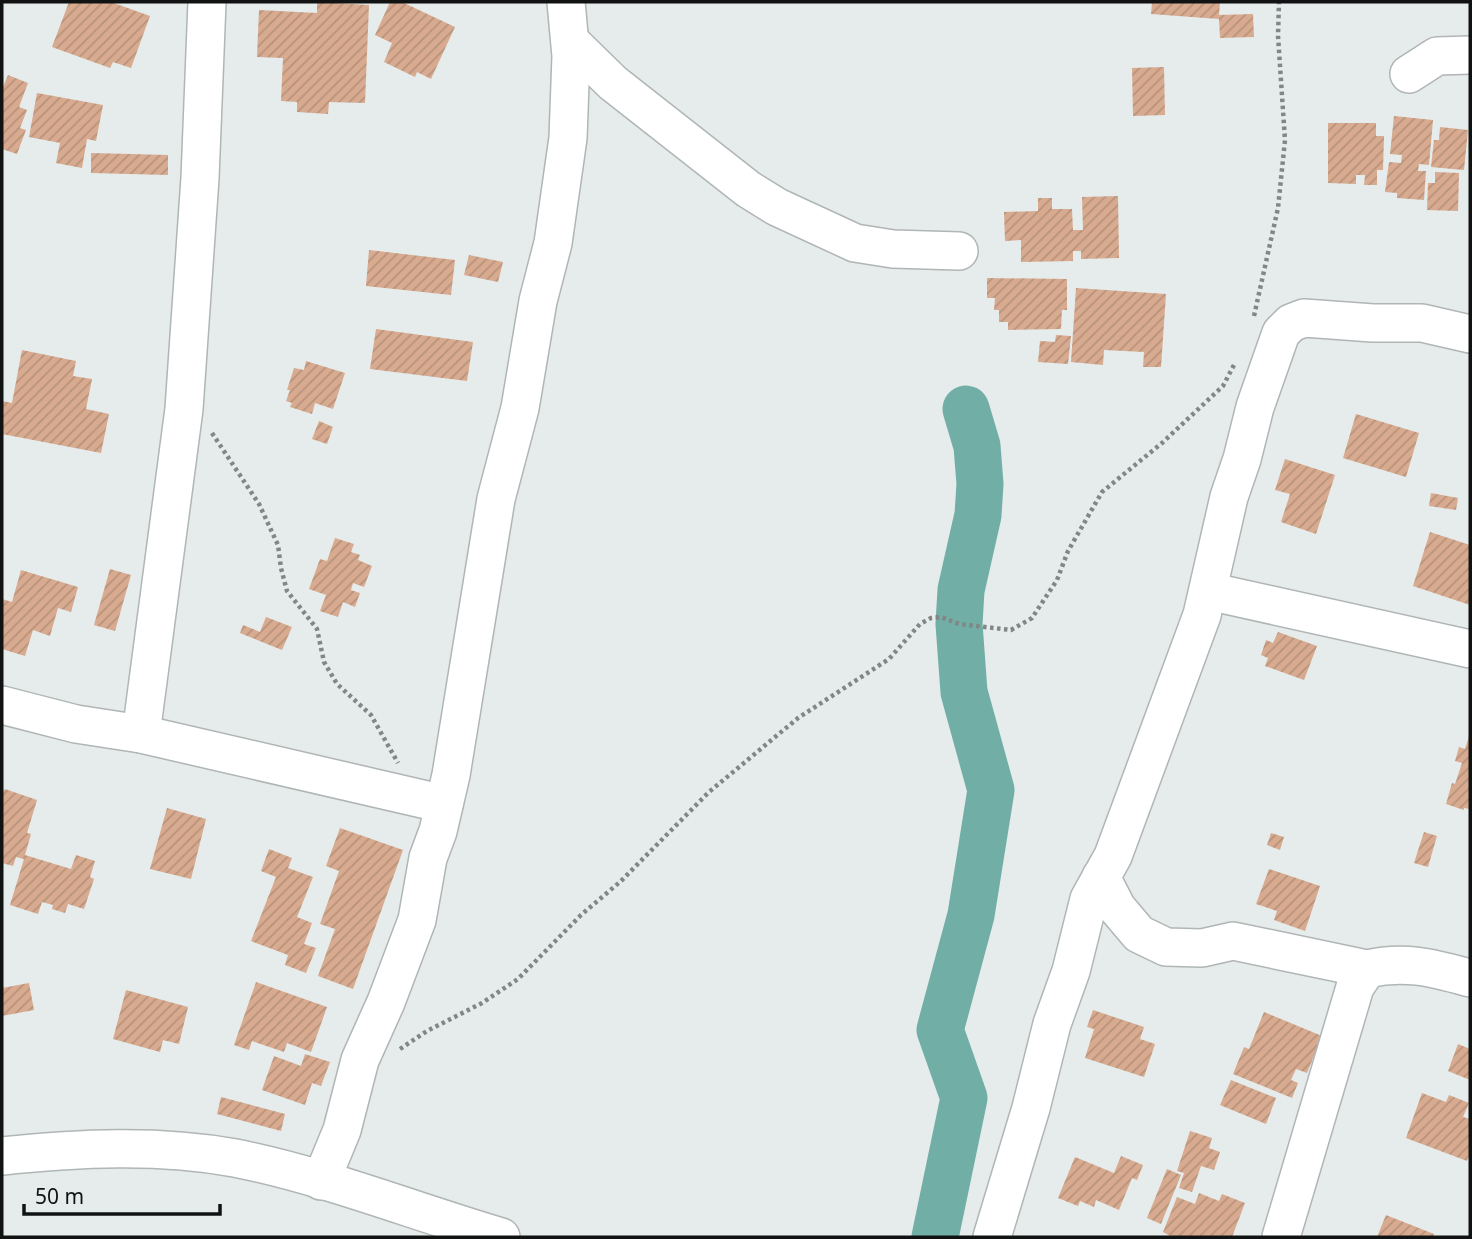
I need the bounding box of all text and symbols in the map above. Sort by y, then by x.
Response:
scale bar [24,1172,220,1216]
text: 50 m [35,1182,84,1210]

